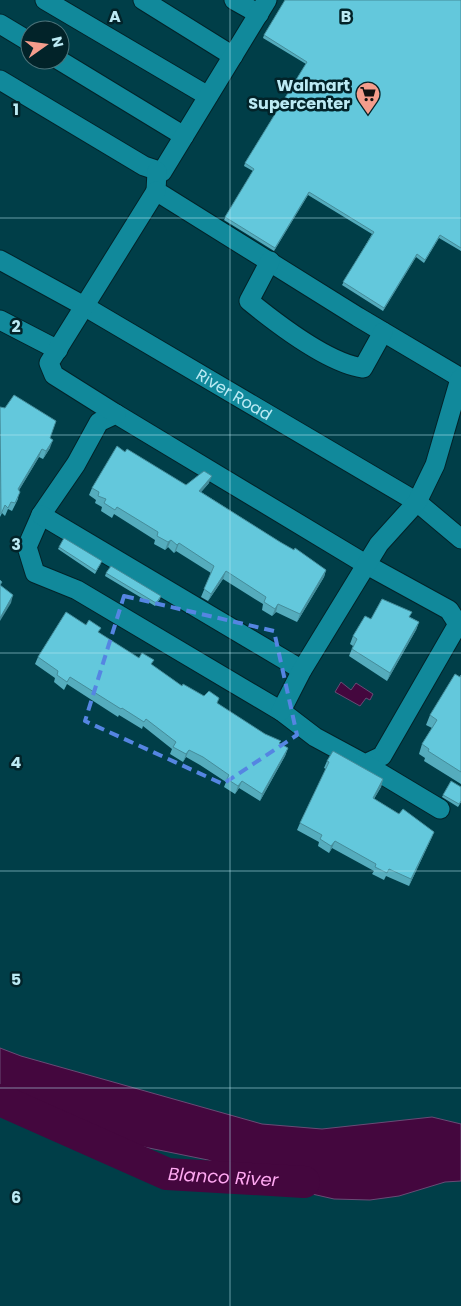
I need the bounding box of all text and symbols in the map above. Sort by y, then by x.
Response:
text: A [109,5,121,28]
text: B [341,5,351,28]
north arrow [20,20,70,70]
text: N [47,34,69,49]
place label: Walmart Supercenter [248,74,350,115]
supermarket icon: Walmart Supercenter [355,81,381,115]
text: 1 [13,98,19,121]
text: 2 [11,315,21,338]
street label: River Road [192,363,276,426]
text: 3 [11,533,21,556]
text: 4 [11,751,22,774]
text: 5 [11,968,21,991]
water label: Blanco River [167,1161,280,1193]
text: 6 [11,1186,21,1209]

